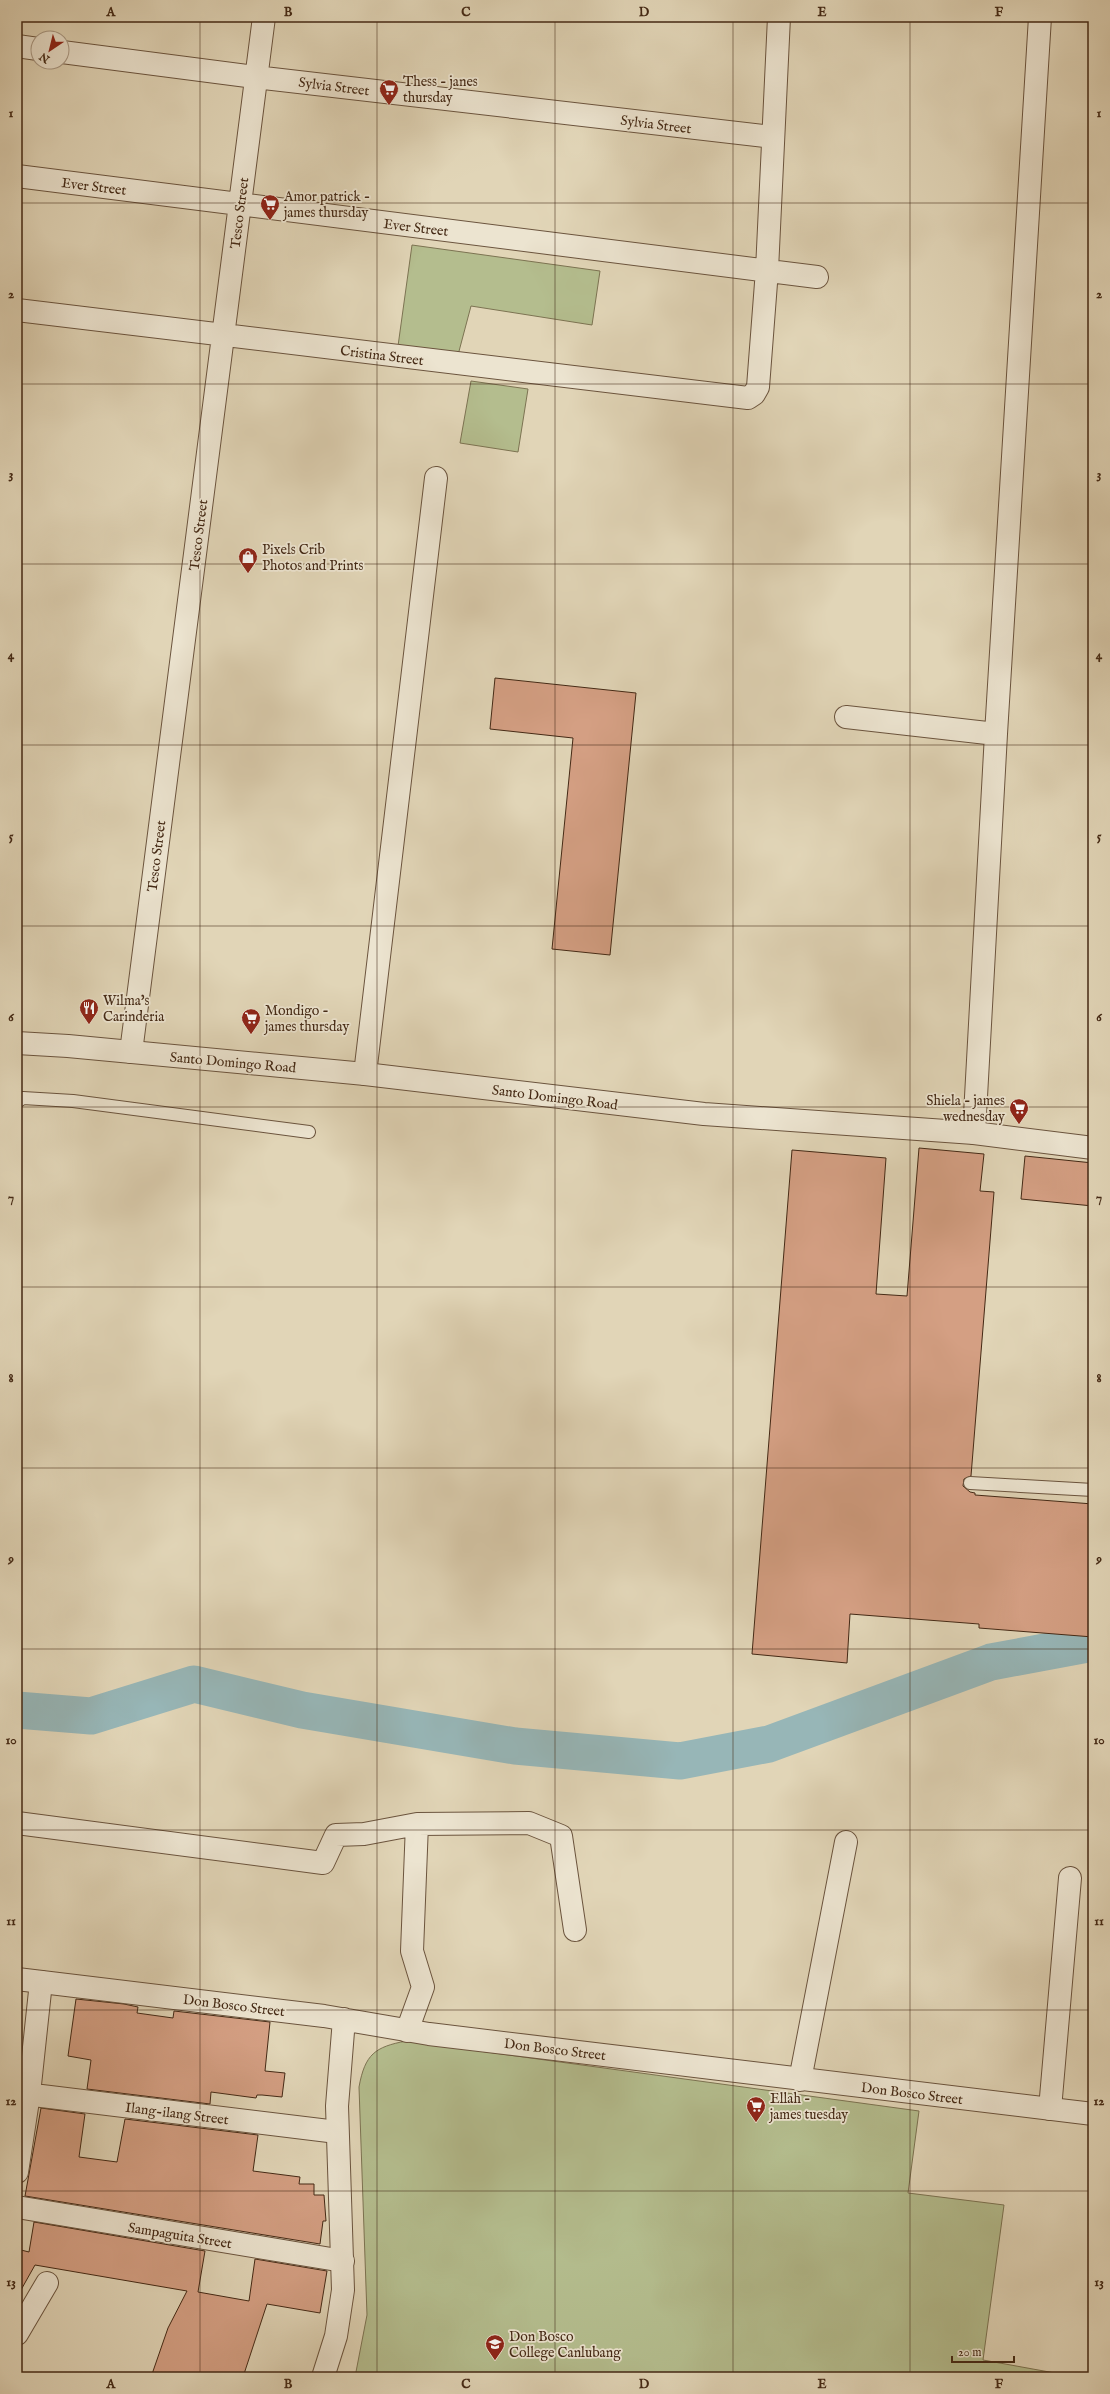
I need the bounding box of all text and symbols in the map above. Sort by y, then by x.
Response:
text: A [106,4,117,21]
text: B [284,4,293,21]
text: C [461,4,471,21]
text: D [639,4,650,21]
text: E [817,4,827,21]
text: F [995,4,1004,21]
north arrow [30,30,70,70]
text: N [37,49,54,66]
place label: Thess - janes thursday [403,73,478,107]
street label: Sylvia Street [297,74,371,100]
supermarket icon: Thess - janes thursday [378,78,400,106]
text: 1 [9,105,14,122]
text: 1 [1097,105,1102,122]
street label: Sylvia Street [619,112,693,138]
street label: Ever Street [60,174,127,200]
street label: Tesco Street [227,176,253,250]
place label: Amor patrick - james thursday [282,188,370,222]
supermarket icon: Amor patrick - james thursday [259,193,281,221]
street label: Ever Street [382,215,449,241]
text: 2 [8,286,14,303]
text: 2 [1096,286,1102,303]
street label: Cristina Street [339,342,425,370]
text: 3 [9,466,14,483]
text: 3 [1097,466,1102,483]
street label: Tesco Street [186,498,212,572]
place label: Pixels Crib Photos and Prints [262,541,364,575]
shop icon: Pixels Crib Photos and Prints [237,546,259,574]
text: 4 [8,647,15,664]
text: 4 [1096,647,1103,664]
street label: Tesco Street [144,819,170,893]
text: 5 [9,828,14,845]
text: 5 [1097,828,1102,845]
place label: Wilma's Carinderia [103,992,165,1026]
restaurant icon: Wilma's Carinderia [78,997,100,1025]
place label: Mondigo - james thursday [263,1002,349,1036]
supermarket icon: Mondigo - james thursday [240,1007,262,1035]
text: 6 [8,1009,14,1026]
text: 6 [1096,1009,1102,1026]
street label: Santo Domingo Road [169,1049,297,1078]
street label: Santo Domingo Road [491,1081,619,1115]
place label: Shiela - james wednesday [926,1092,1005,1126]
supermarket icon: Shiela - james wednesday [1008,1097,1030,1125]
text: 7 [8,1190,14,1207]
text: 7 [1096,1190,1102,1207]
text: 8 [8,1370,14,1387]
text: 8 [1096,1370,1102,1387]
text: 9 [7,1551,14,1568]
text: 9 [1095,1551,1102,1568]
text: 10 [5,1732,17,1749]
text: 10 [1093,1732,1105,1749]
text: 11 [6,1913,16,1930]
text: 11 [1094,1913,1104,1930]
street label: Don Bosco Street [182,1991,286,2021]
street label: Don Bosco Street [503,2035,607,2065]
street label: Don Bosco Street [860,2079,964,2109]
place label: Ellah - james tuesday [768,2090,848,2124]
text: 12 [6,2093,16,2110]
text: 12 [1094,2093,1104,2110]
supermarket icon: Ellah - james tuesday [745,2095,767,2123]
street label: Ilang-ilang Street [124,2099,230,2129]
street label: Sampaguita Street [127,2219,233,2253]
text: 13 [6,2274,16,2291]
text: 13 [1094,2274,1104,2291]
place label: Don Bosco College Canlubang [509,2328,621,2362]
school or university icon: Don Bosco College Canlubang [484,2333,506,2361]
scale bar [952,2338,1014,2364]
text: 20 m [958,2345,981,2360]
text: A [106,2376,117,2393]
text: B [284,2376,293,2393]
text: C [461,2376,471,2393]
text: D [639,2376,650,2393]
text: E [817,2376,827,2393]
text: F [995,2376,1004,2393]

